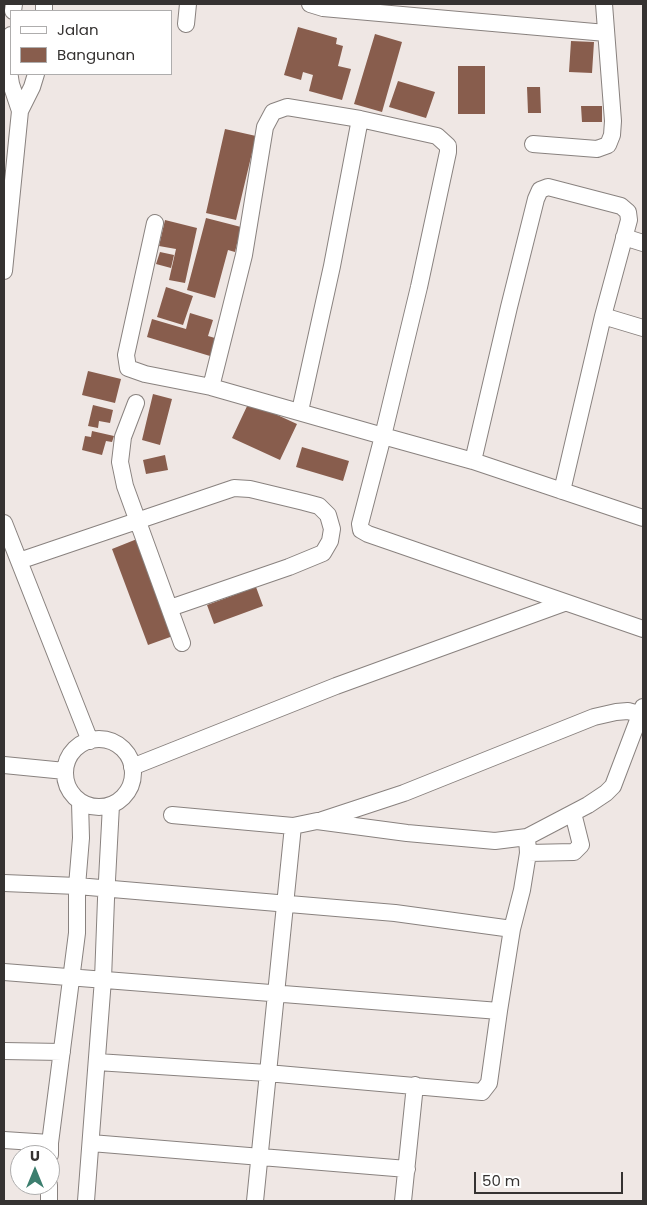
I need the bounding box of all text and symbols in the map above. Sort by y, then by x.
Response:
legend [10,10,172,75]
text: Jalan [57,19,99,40]
text: Bangunan [57,44,135,65]
north arrow [10,1145,60,1195]
text: U [30,1146,40,1166]
scale bar [477,1162,626,1194]
text: 50 m [482,1170,520,1191]

